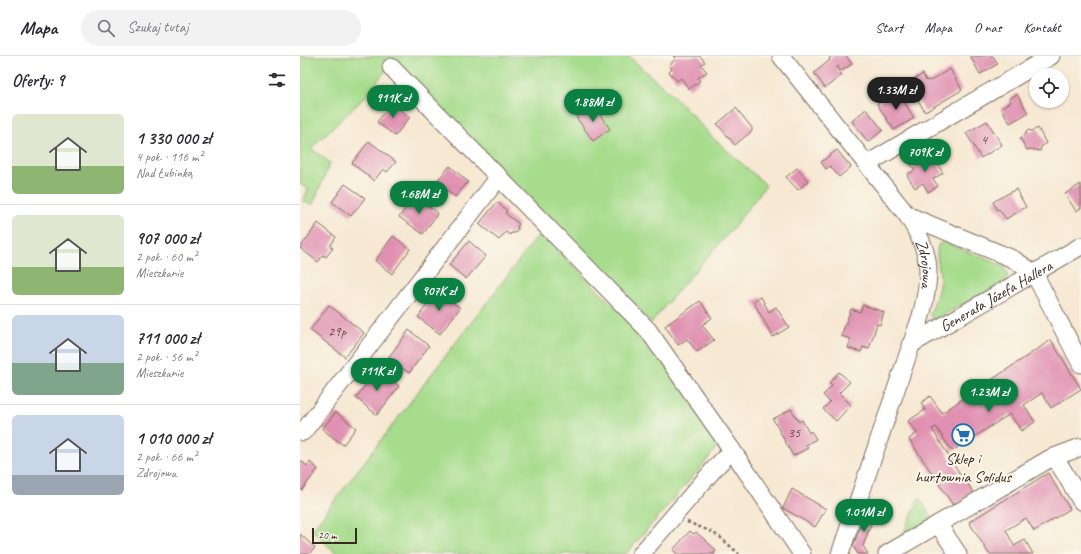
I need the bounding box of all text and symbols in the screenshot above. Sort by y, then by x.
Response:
search box [81,10,361,46]
text: Mapa [20,16,57,40]
icon: search [95,17,117,39]
text: Szukaj tutaj [127,18,188,37]
text: Start [875,19,903,36]
text: Mapa [925,19,952,36]
text: O nas [974,19,1001,36]
text: Kontakt [1023,19,1061,36]
map controls [1029,68,1069,108]
button: locate [1029,68,1069,108]
icon: filters [266,69,288,91]
text: Oferty: 9 [12,70,64,91]
pin: 1.33M zł [855,77,937,111]
text: 1.33M zł [876,82,916,98]
pin: 911K zł [356,85,430,119]
pin: 1.88M zł [552,89,634,123]
text: 911K zł [376,90,410,106]
text: 1.88M zł [573,94,613,110]
text: 1 330 000 zł [136,128,211,149]
icon: home [44,130,92,178]
house number: 4 [981,131,989,148]
pin: 709K zł [888,139,962,173]
text: 709K zł [908,144,942,160]
text: 4 pok. · 116 m² [136,149,203,165]
text: Nad Łubinką [136,165,192,181]
pin: 1.68M zł [378,181,460,215]
text: 1.68M zł [399,186,439,202]
text: 907 000 zł [136,228,199,249]
icon: home [44,231,92,279]
street label: Zdrojowa [911,237,937,291]
text: 2 pok. · 60 m² [136,249,197,265]
street label: Generała Józefa Hallera [936,255,1057,337]
text: Mieszkanie [136,265,183,281]
pin: 907K zł [402,278,476,312]
text: 907K zł [422,283,456,299]
house number: 29p [328,323,347,340]
text: 711 000 zł [136,328,199,349]
icon: home [44,331,92,379]
text: 2 pok. · 56 m² [136,349,197,365]
pin: 711K zł [340,358,414,392]
text: 711K zł [360,363,394,379]
text: Mieszkanie [136,365,183,381]
pin: 1.23M zł [948,379,1030,413]
text: 1.23M zł [969,384,1009,400]
supermarket icon: Sklep i hurtownia Solidus [950,422,976,448]
house number: 35 [788,424,801,441]
text: 1 010 000 zł [136,428,211,449]
icon: home [44,431,92,479]
text: 2 pok. · 66 m² [136,449,197,465]
place label: Sklep i hurtownia Solidus [915,449,1013,487]
text: Zdrojowa [136,465,176,481]
pin: 1.01M zł [823,499,905,533]
text: 1.01M zł [844,504,884,520]
scale bar [312,526,357,545]
text: 20 m [318,528,337,542]

